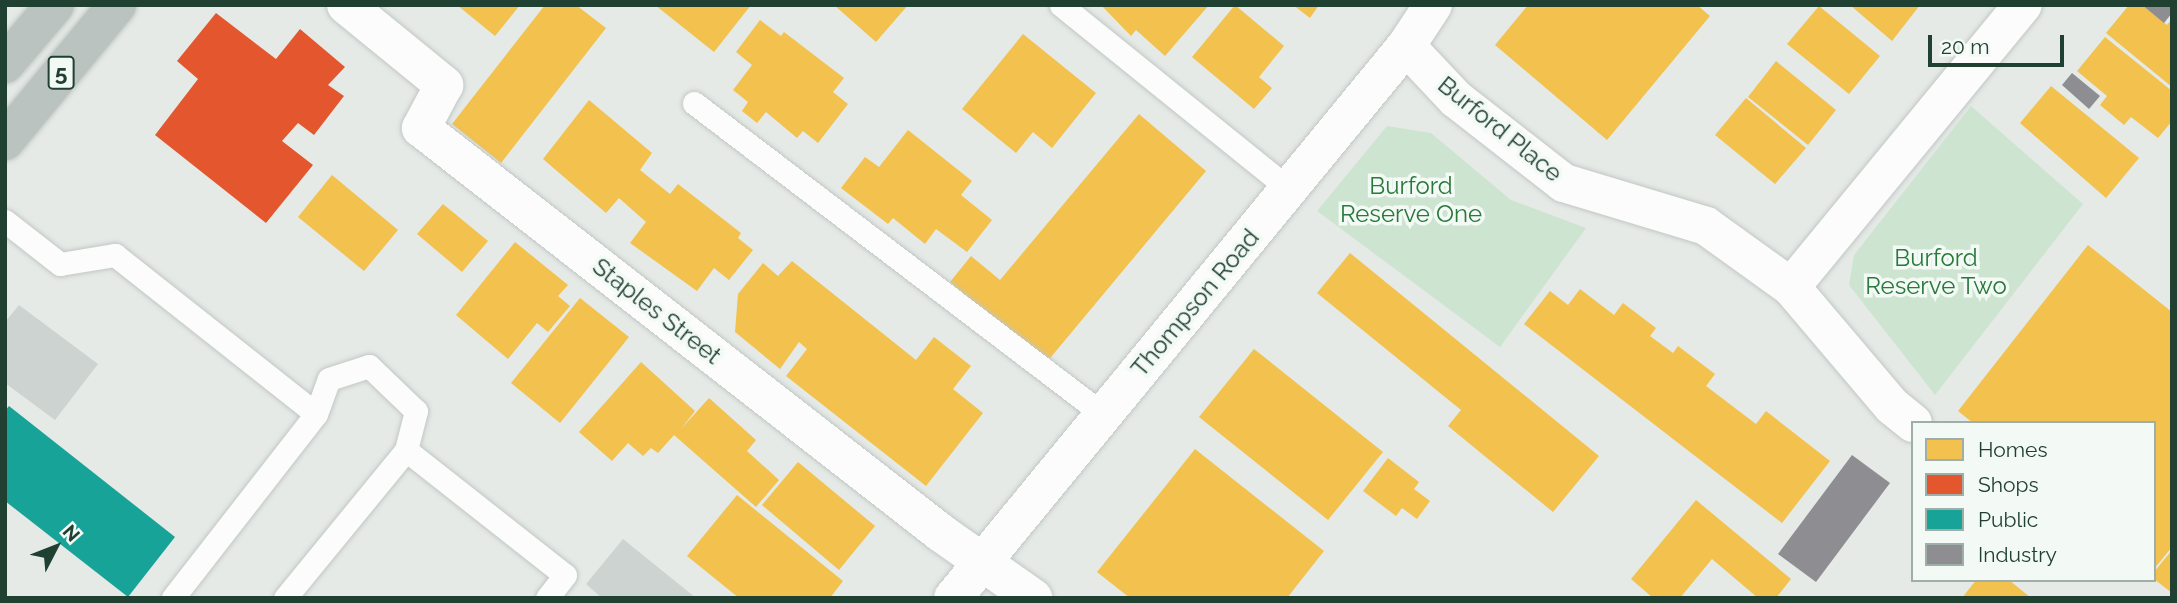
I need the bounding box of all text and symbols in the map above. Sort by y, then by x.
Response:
scale bar [1932,21,2068,65]
text: 20 m [1941,34,1989,59]
road number: 5 [47,54,75,92]
street label: Burford Place [1432,70,1568,188]
park label: Burford Reserve One [1340,172,1482,228]
street label: Thompson Road [1125,224,1265,382]
park label: Burford Reserve Two [1865,244,2007,300]
street label: Staples Street [587,252,727,370]
legend [1911,421,2156,582]
text: Homes [1978,437,2048,462]
text: Shops [1978,472,2039,497]
text: Public [1978,507,2038,532]
north arrow [21,512,91,582]
text: N [59,520,85,546]
text: Industry [1978,542,2057,567]

